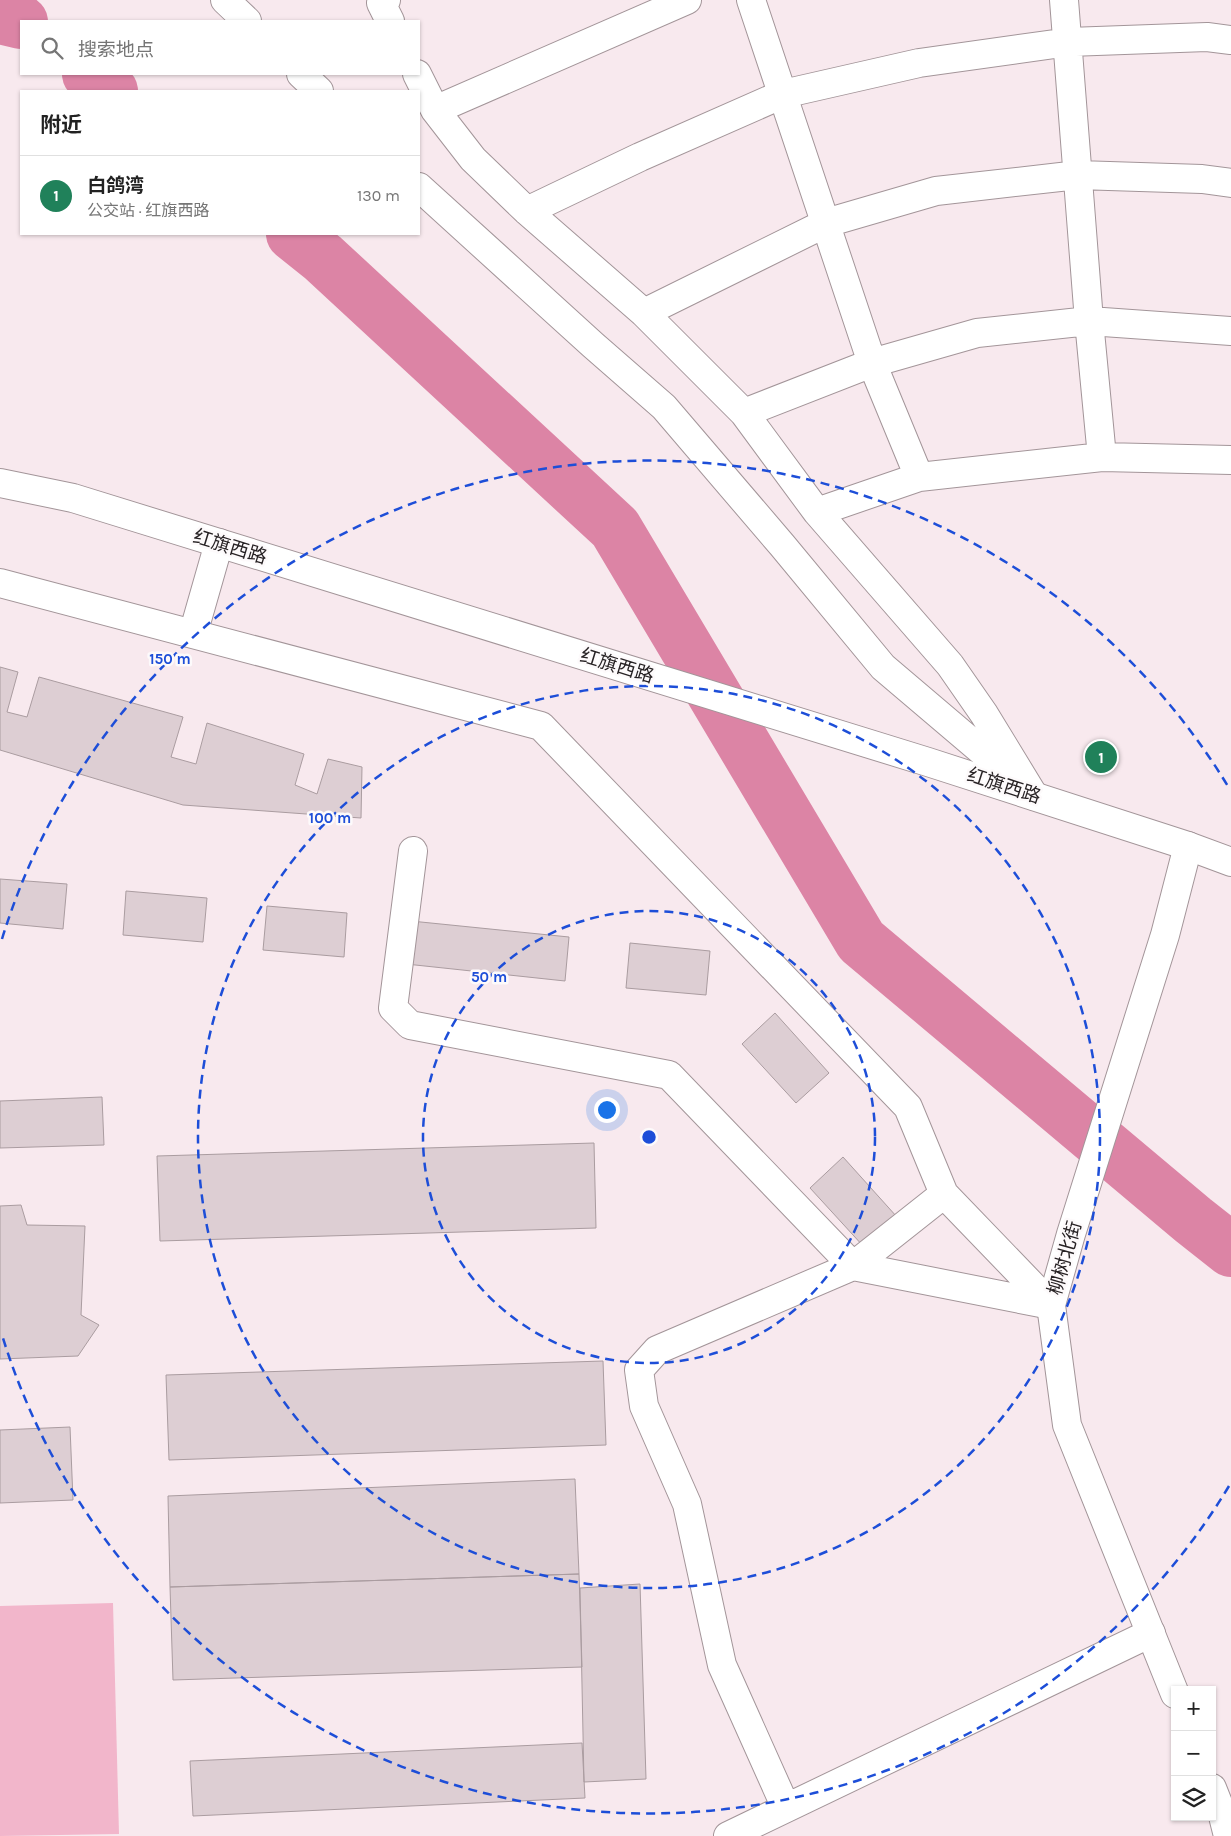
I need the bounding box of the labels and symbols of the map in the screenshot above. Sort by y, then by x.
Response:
street label: 红旗西路 [190,525,270,569]
street label: 红旗西路 [577,644,657,688]
text: 150 m [149,650,191,668]
pin: 1 [1085,738,1117,776]
street label: 红旗西路 [964,764,1044,808]
text: 100 m [309,809,351,827]
text: 50 m [471,968,507,986]
your location [594,1097,620,1123]
centre of rings [640,1128,658,1146]
street label: 柳树北街 [1044,1218,1086,1298]

